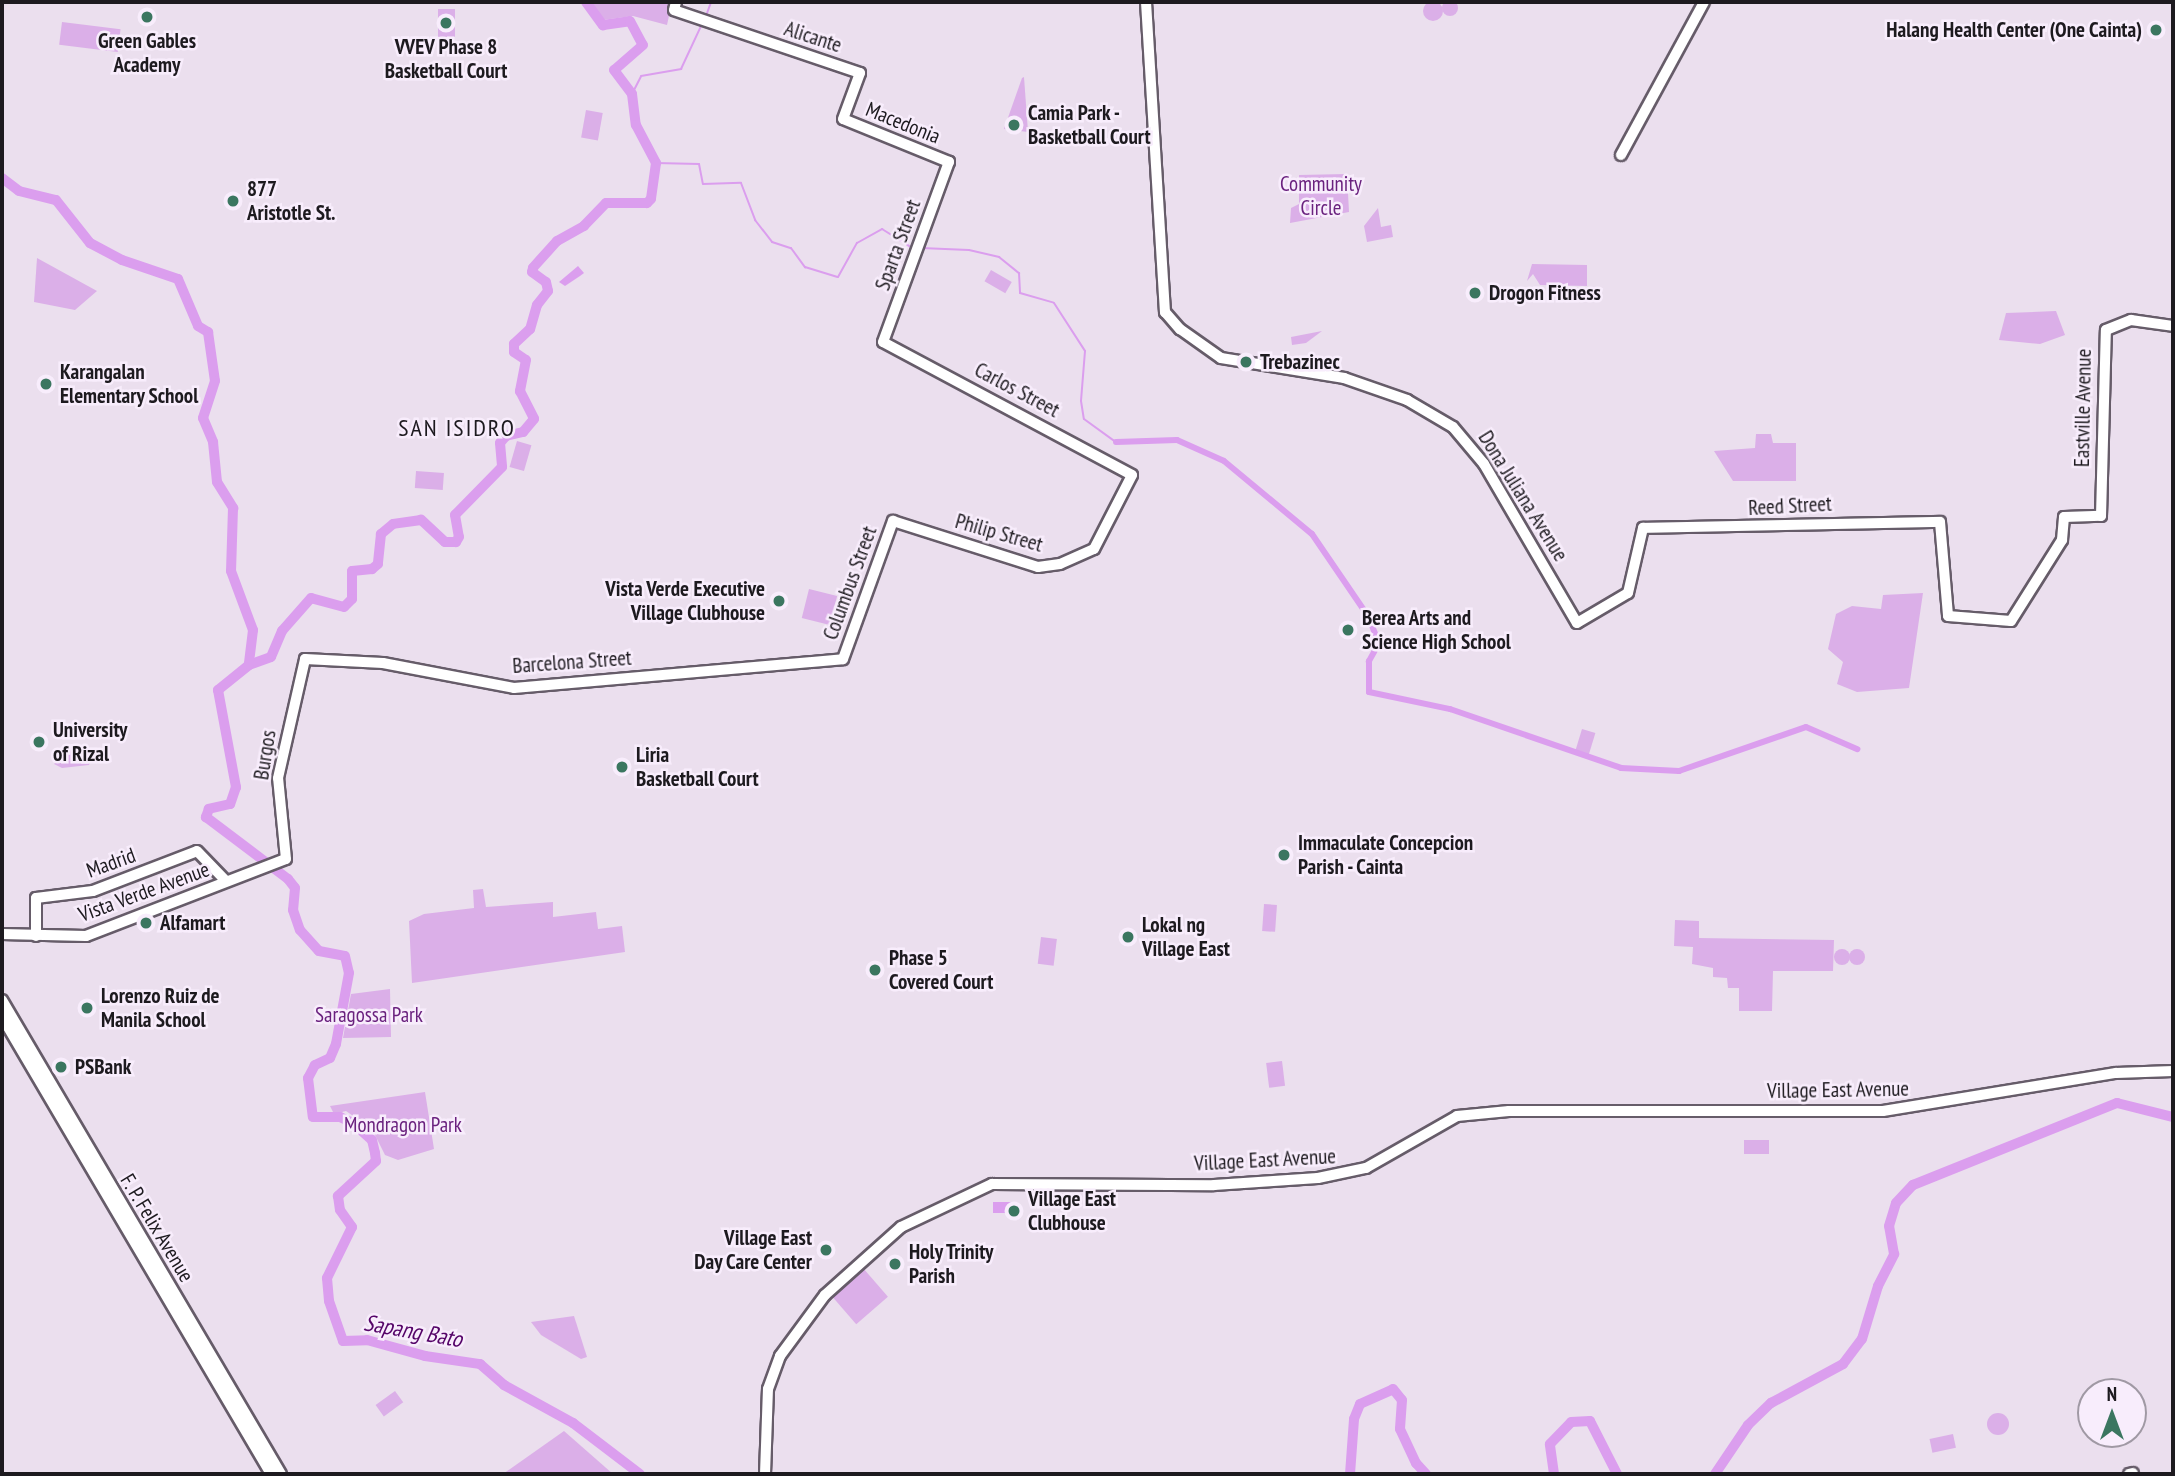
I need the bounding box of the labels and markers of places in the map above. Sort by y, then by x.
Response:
marker: Green Gables Academy [139,9,155,25]
marker: VVEV Phase 8 Basketball Court [438,15,454,31]
place label: Halang Health Center (One Cainta) [1886,17,2142,43]
marker: Halang Health Center (One Cainta) [2148,22,2164,38]
place label: Green Gables Academy [98,28,196,78]
place label: VVEV Phase 8 Basketball Court [385,34,507,84]
place label: Camia Park - Basketball Court [1028,100,1151,150]
marker: Camia Park - Basketball Court [1006,117,1022,133]
place label: 877 Aristotle St. [247,176,335,226]
marker: 877 Aristotle St. [225,193,241,209]
place label: Drogon Fitness [1489,280,1601,306]
marker: Drogon Fitness [1467,285,1483,301]
place label: Trebazinec [1260,349,1340,375]
marker: Trebazinec [1238,354,1254,370]
place label: Karangalan Elementary School [60,359,199,409]
marker: Karangalan Elementary School [38,376,54,392]
place label: Vista Verde Executive Village Clubhouse [605,576,765,626]
marker: Vista Verde Executive Village Clubhouse [771,593,787,609]
place label: Berea Arts and Science High School [1362,605,1511,655]
marker: Berea Arts and Science High School [1340,622,1356,638]
place label: University of Rizal [53,717,128,767]
marker: University of Rizal [31,734,47,750]
place label: Liria Basketball Court [636,742,759,792]
marker: Liria Basketball Court [614,759,630,775]
place label: Immaculate Concepcion Parish - Cainta [1298,830,1473,880]
marker: Immaculate Concepcion Parish - Cainta [1276,847,1292,863]
place label: Alfamart [160,910,225,936]
place label: Lokal ng Village East [1142,912,1230,962]
marker: Alfamart [138,915,154,931]
marker: Lokal ng Village East [1120,929,1136,945]
place label: Phase 5 Covered Court [889,945,994,995]
marker: Phase 5 Covered Court [867,962,883,978]
place label: Lorenzo Ruiz de Manila School [101,983,220,1033]
marker: Lorenzo Ruiz de Manila School [79,1000,95,1016]
place label: PSBank [75,1054,131,1080]
marker: PSBank [53,1059,69,1075]
place label: Village East Clubhouse [1028,1186,1116,1236]
marker: Village East Clubhouse [1006,1203,1022,1219]
place label: Village East Day Care Center [693,1225,812,1275]
place label: Holy Trinity Parish [909,1239,995,1289]
marker: Village East Day Care Center [818,1242,834,1258]
marker: Holy Trinity Parish [887,1256,903,1272]

